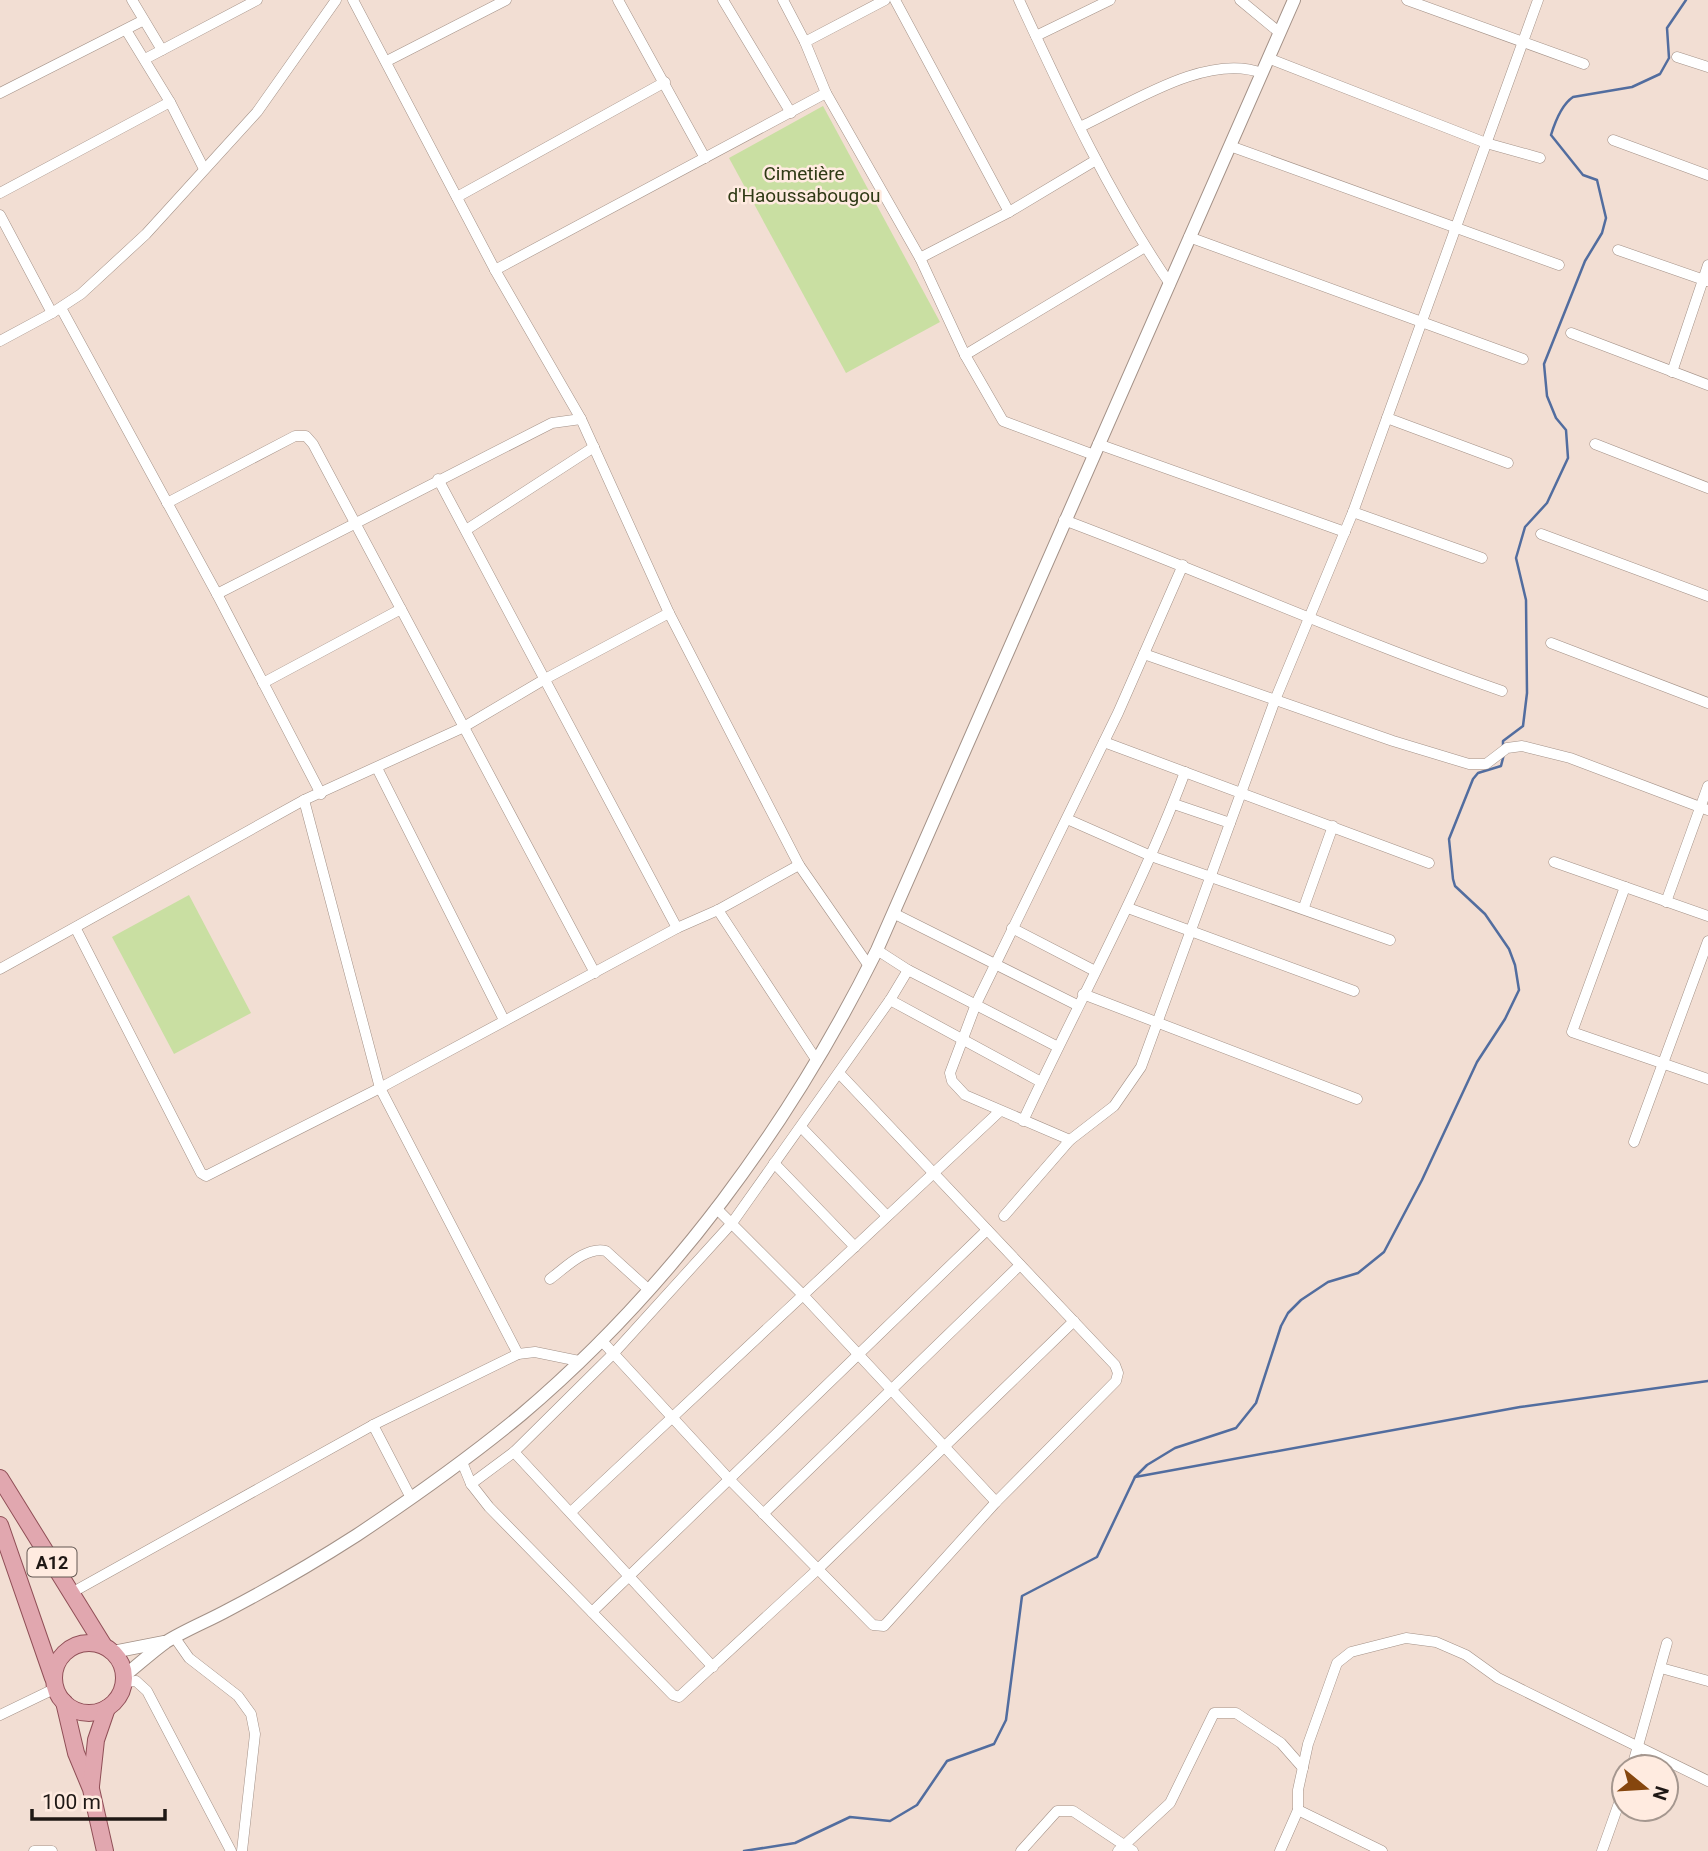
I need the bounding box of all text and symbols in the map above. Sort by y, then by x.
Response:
park label: Cimetière d'Haoussabougou [727,162,881,207]
road number: A12 [28,1548,76,1576]
north arrow [1610,1753,1680,1823]
scale bar [32,1778,164,1822]
text: N [1648,1783,1674,1803]
text: 100 m [42,1790,101,1814]

